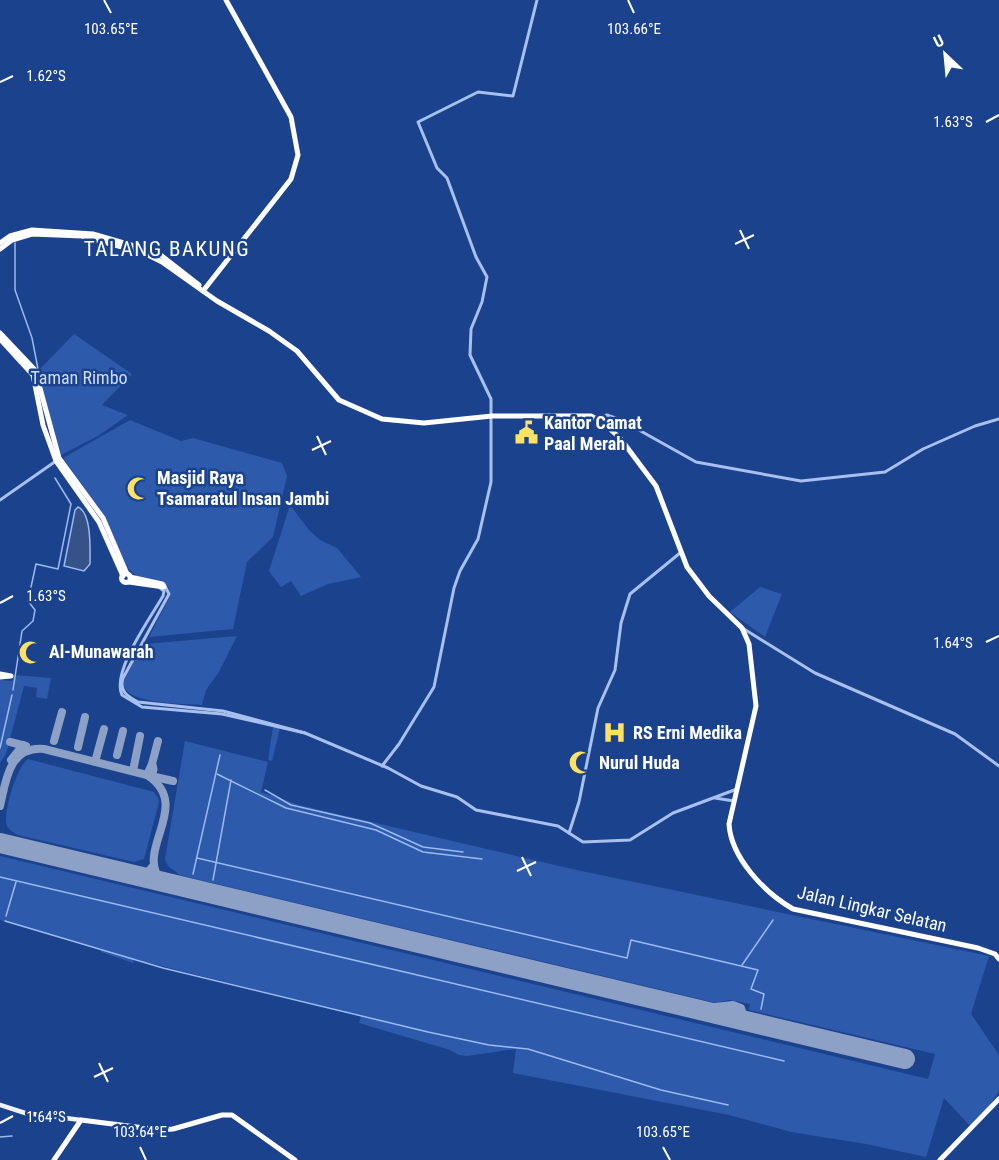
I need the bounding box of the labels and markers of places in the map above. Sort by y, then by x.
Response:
place label: Kantor Camat Paal Merah [544,412,642,454]
public building icon: Kantor Camat Paal Merah [513,420,539,446]
place label: Masjid Raya Tsamaratul Insan Jambi [157,467,329,509]
mosque icon: Masjid Raya Tsamaratul Insan Jambi [126,475,152,501]
mosque icon: Al-Munawarah [18,639,44,665]
place label: Al-Munawarah [49,641,154,662]
hospital icon: RS Erni Medika [602,720,628,746]
place label: RS Erni Medika [633,722,742,743]
mosque icon: Nurul Huda [568,750,594,776]
place label: Nurul Huda [599,752,680,773]

